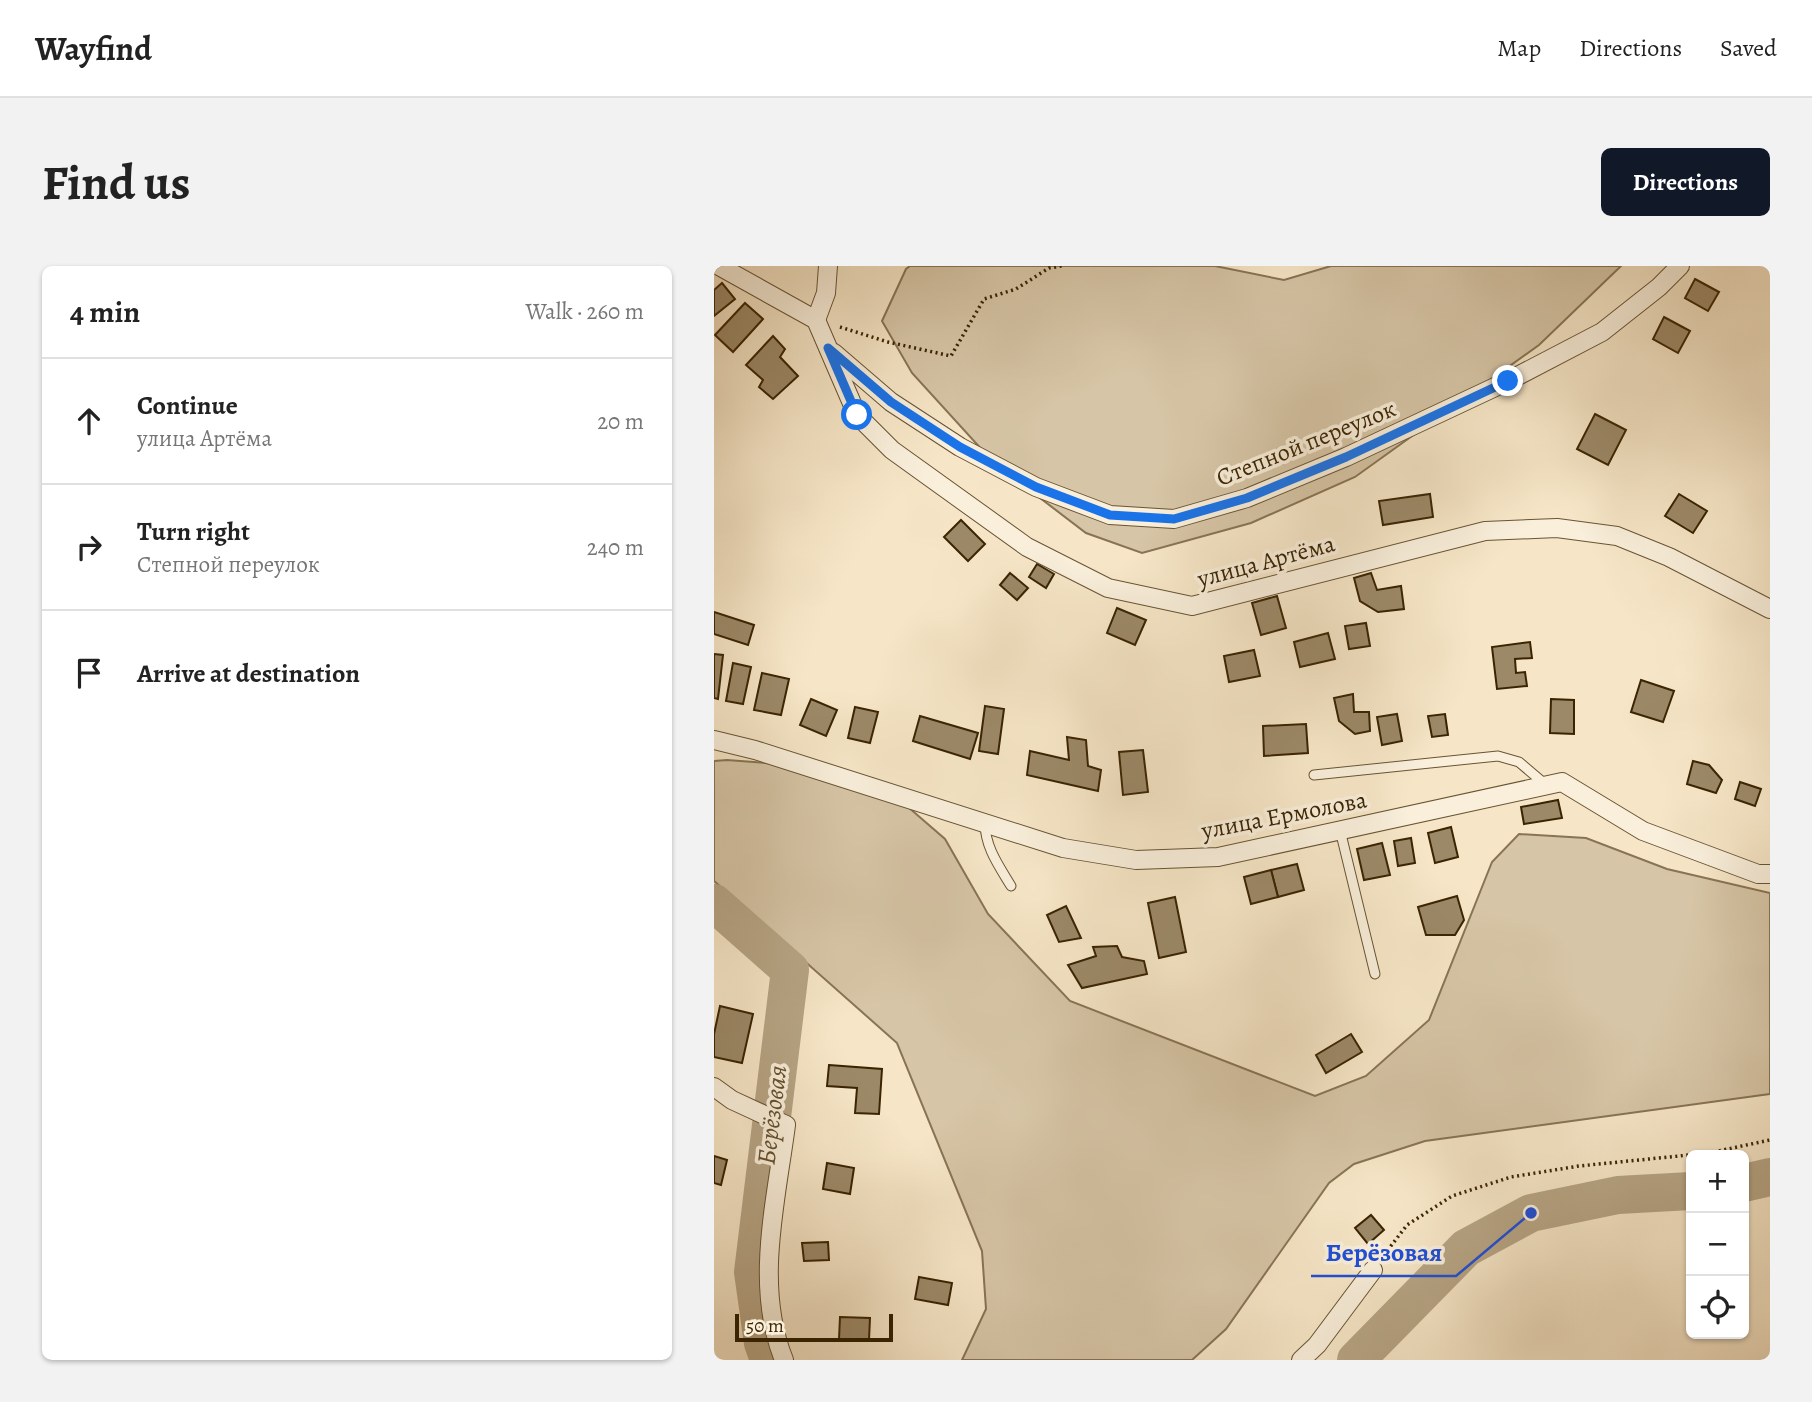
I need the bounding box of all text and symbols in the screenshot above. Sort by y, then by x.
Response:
text: Wayfind [35,26,152,71]
text: Map [1497,32,1541,64]
text: Directions [1579,32,1682,64]
text: Saved [1720,32,1777,64]
button: Directions [1601,148,1770,216]
text: Find us [42,149,190,216]
text: 4 min [70,292,140,332]
text: Walk · 260 m [525,296,644,327]
route end [1492,365,1523,396]
text: Continue [137,388,238,423]
street label: Степной переулок [1212,392,1400,494]
route start [841,399,872,430]
icon: ahead [70,402,108,440]
text: 20 m [597,406,644,437]
text: улица Артёма [137,423,272,454]
text: Turn right [137,514,250,549]
street label: улица Артёма [1193,527,1338,595]
icon: right [70,528,108,566]
text: 240 m [587,532,644,563]
text: Степной переулок [137,549,320,580]
icon: arrive [70,654,108,692]
text: Arrive at destination [137,656,360,691]
street label: улица Ермолова [1198,783,1369,847]
water label: Берёзовая [749,1063,796,1167]
map controls [1686,1150,1749,1339]
button: + [1686,1150,1749,1213]
button: − [1686,1213,1749,1276]
callout: Берёзовая [1311,1229,1456,1276]
text: Берёзовая [1326,1235,1442,1270]
button: locate [1686,1276,1749,1339]
scale bar [735,1311,892,1343]
text: 50 m [746,1313,784,1339]

